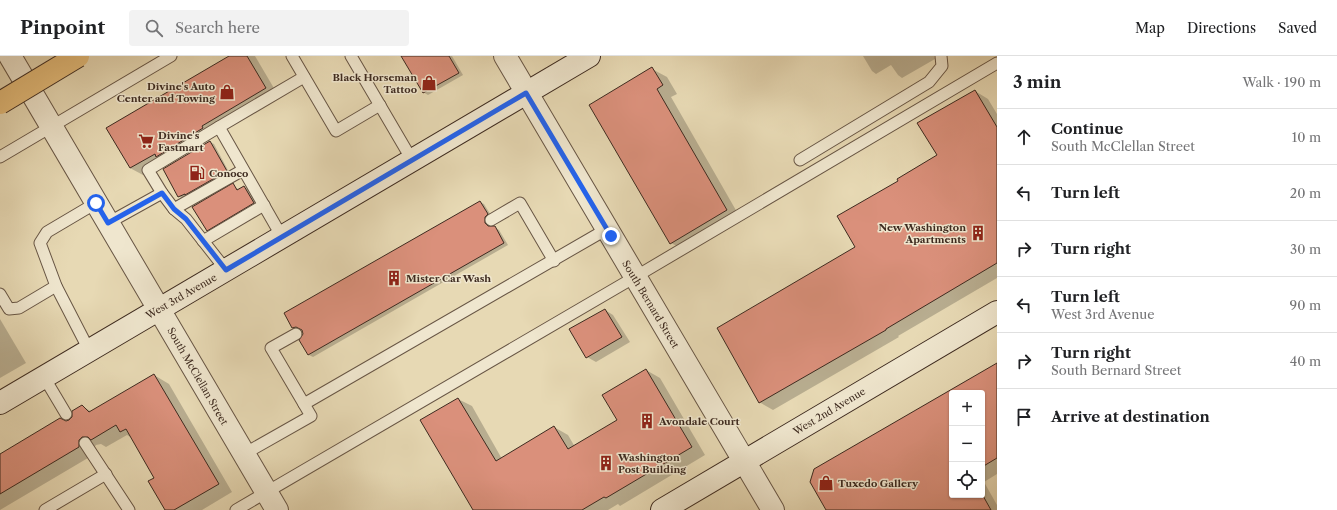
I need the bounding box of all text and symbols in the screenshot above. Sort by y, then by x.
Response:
search box [129,10,409,46]
text: Pinpoint [20,16,105,39]
icon: search [143,17,165,39]
text: Search here [175,18,260,37]
text: Map [1135,19,1165,37]
text: Directions [1187,19,1256,37]
text: Saved [1278,19,1317,37]
place label: Black Horseman Tattoo [333,71,417,96]
text: 3 min [1013,72,1062,92]
shop icon: Black Horseman Tattoo [420,74,438,92]
text: Walk · 190 m [1242,74,1321,90]
place label: Divine's Auto Center and Towing [117,80,215,105]
shop icon: Divine's Auto Center and Towing [218,83,236,101]
text: Continue [1051,119,1123,138]
icon: ahead [1013,126,1035,148]
place label: Divine's Fastmart [158,129,203,154]
text: 10 m [1292,129,1321,145]
supermarket icon: Divine's Fastmart [137,132,155,150]
text: South McClellan Street [1051,138,1195,154]
fuel station icon: Conoco [188,164,206,182]
place label: Conoco [209,167,248,180]
icon: left [1013,182,1035,204]
text: Turn left [1051,183,1120,202]
text: 20 m [1290,185,1321,201]
route start [87,194,105,212]
place label: New Washington Apartments [879,221,966,246]
building icon: New Washington Apartments [969,224,987,242]
route end [602,227,620,245]
icon: right [1013,238,1035,260]
text: Turn right [1051,239,1131,258]
text: 30 m [1290,241,1321,257]
street label: South Bernard Street [619,258,682,351]
building icon: Mister Car Wash [385,269,403,287]
street label: West 3rd Avenue [143,271,219,322]
place label: Mister Car Wash [406,272,491,285]
text: Turn left [1051,287,1120,306]
icon: left [1013,294,1035,316]
text: 90 m [1290,297,1321,313]
text: West 3rd Avenue [1051,306,1155,322]
street label: South McClellan Street [164,325,231,428]
text: Turn right [1051,343,1131,362]
icon: right [1013,350,1035,372]
text: 40 m [1290,353,1321,369]
text: South Bernard Street [1051,362,1181,378]
street label: West 2nd Avenue [790,385,868,439]
map controls [949,390,985,498]
button: + [949,390,985,426]
icon: arrive [1013,406,1035,428]
text: Arrive at destination [1051,407,1210,426]
building icon: Avondale Court [638,412,656,430]
place label: Avondale Court [658,415,740,428]
button: − [949,426,985,462]
place label: Washington Post Building [617,451,686,476]
building icon: Washington Post Building [597,454,615,472]
button: locate [949,462,985,498]
shop icon: Tuxedo Gallery [817,474,835,492]
place label: Tuxedo Gallery [838,477,919,490]

